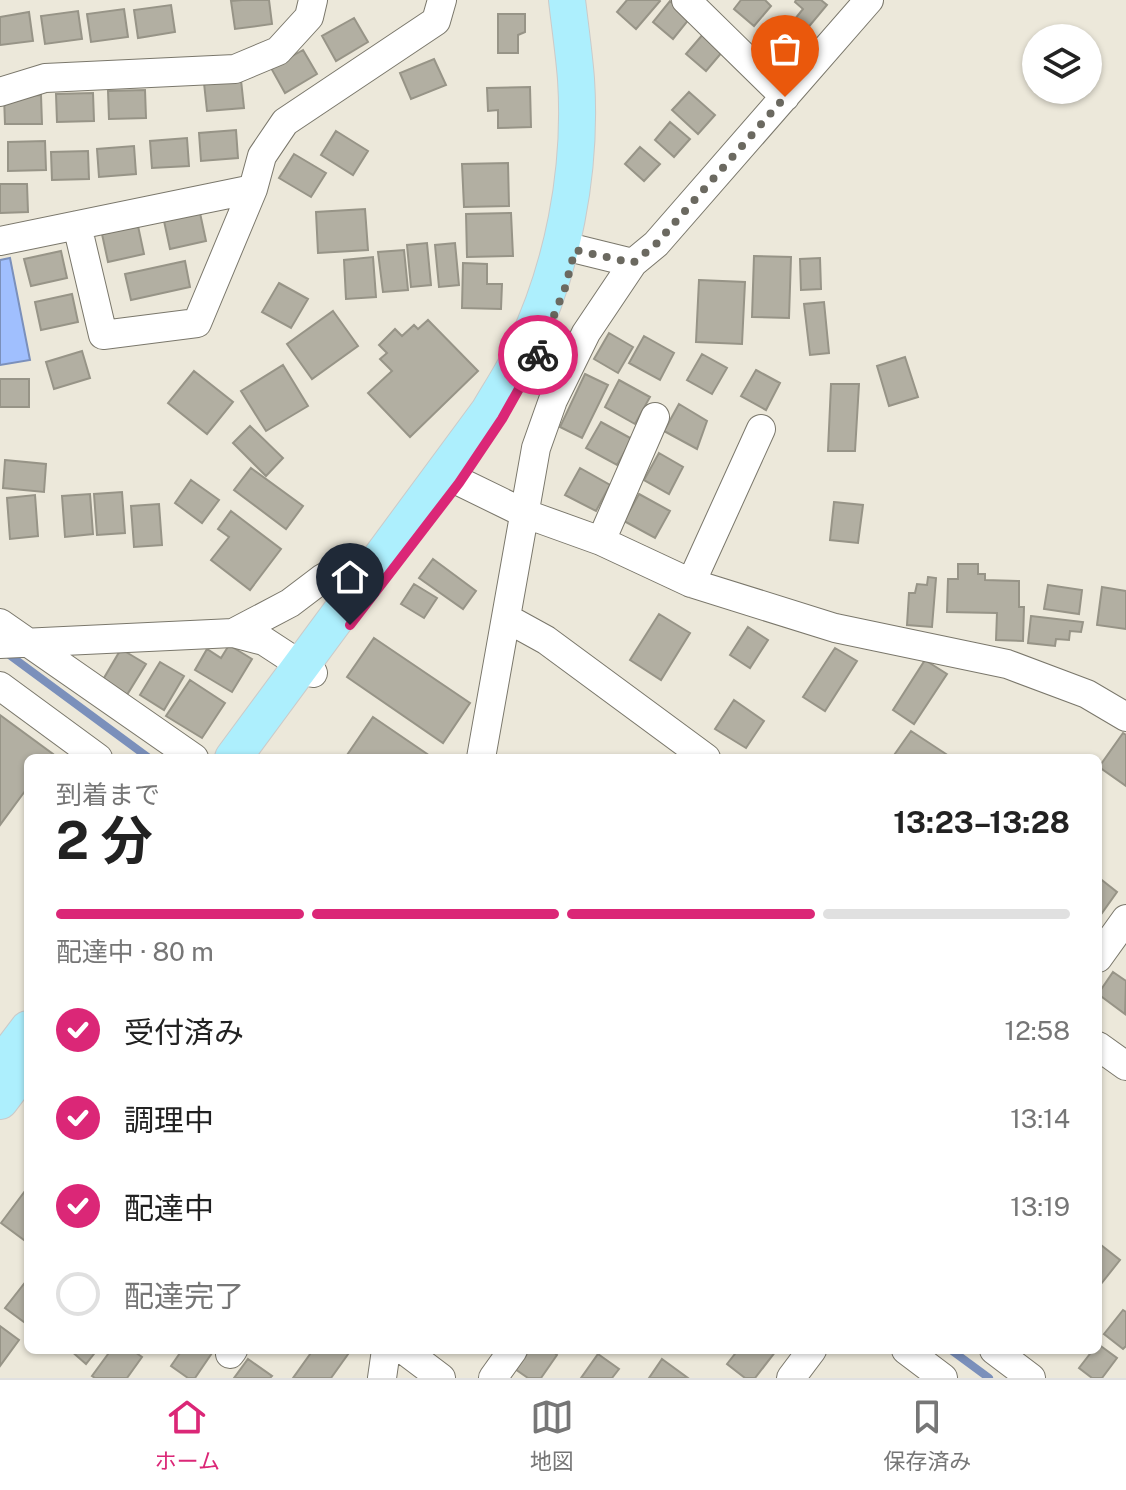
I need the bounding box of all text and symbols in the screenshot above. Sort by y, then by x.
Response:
pin [751,15,819,97]
map controls [1022,24,1102,104]
button: layers [1022,24,1102,104]
icon: bag [763,27,807,71]
courier [498,315,578,395]
icon: bike [516,333,560,377]
pin [316,543,384,625]
icon: home [328,555,372,599]
text: 到着まで [56,779,160,810]
text: 13:23–13:28 [893,804,1070,840]
text: 2 分 [56,810,153,871]
text: 配達中 · 80 m [56,936,214,967]
icon: check [56,1008,100,1052]
text: 受付済み [124,1014,244,1050]
text: 12:58 [1005,1015,1070,1046]
icon: check [56,1096,100,1140]
text: 調理中 [124,1102,214,1138]
text: 13:14 [1010,1103,1070,1134]
icon: check [56,1184,100,1228]
text: 配達中 [124,1190,214,1226]
text: 13:19 [1010,1191,1070,1222]
text: 配達完了 [124,1278,244,1314]
tab: ホーム [155,1395,220,1475]
tab: 地図 [530,1395,574,1475]
tab: 保存済み [883,1395,971,1475]

